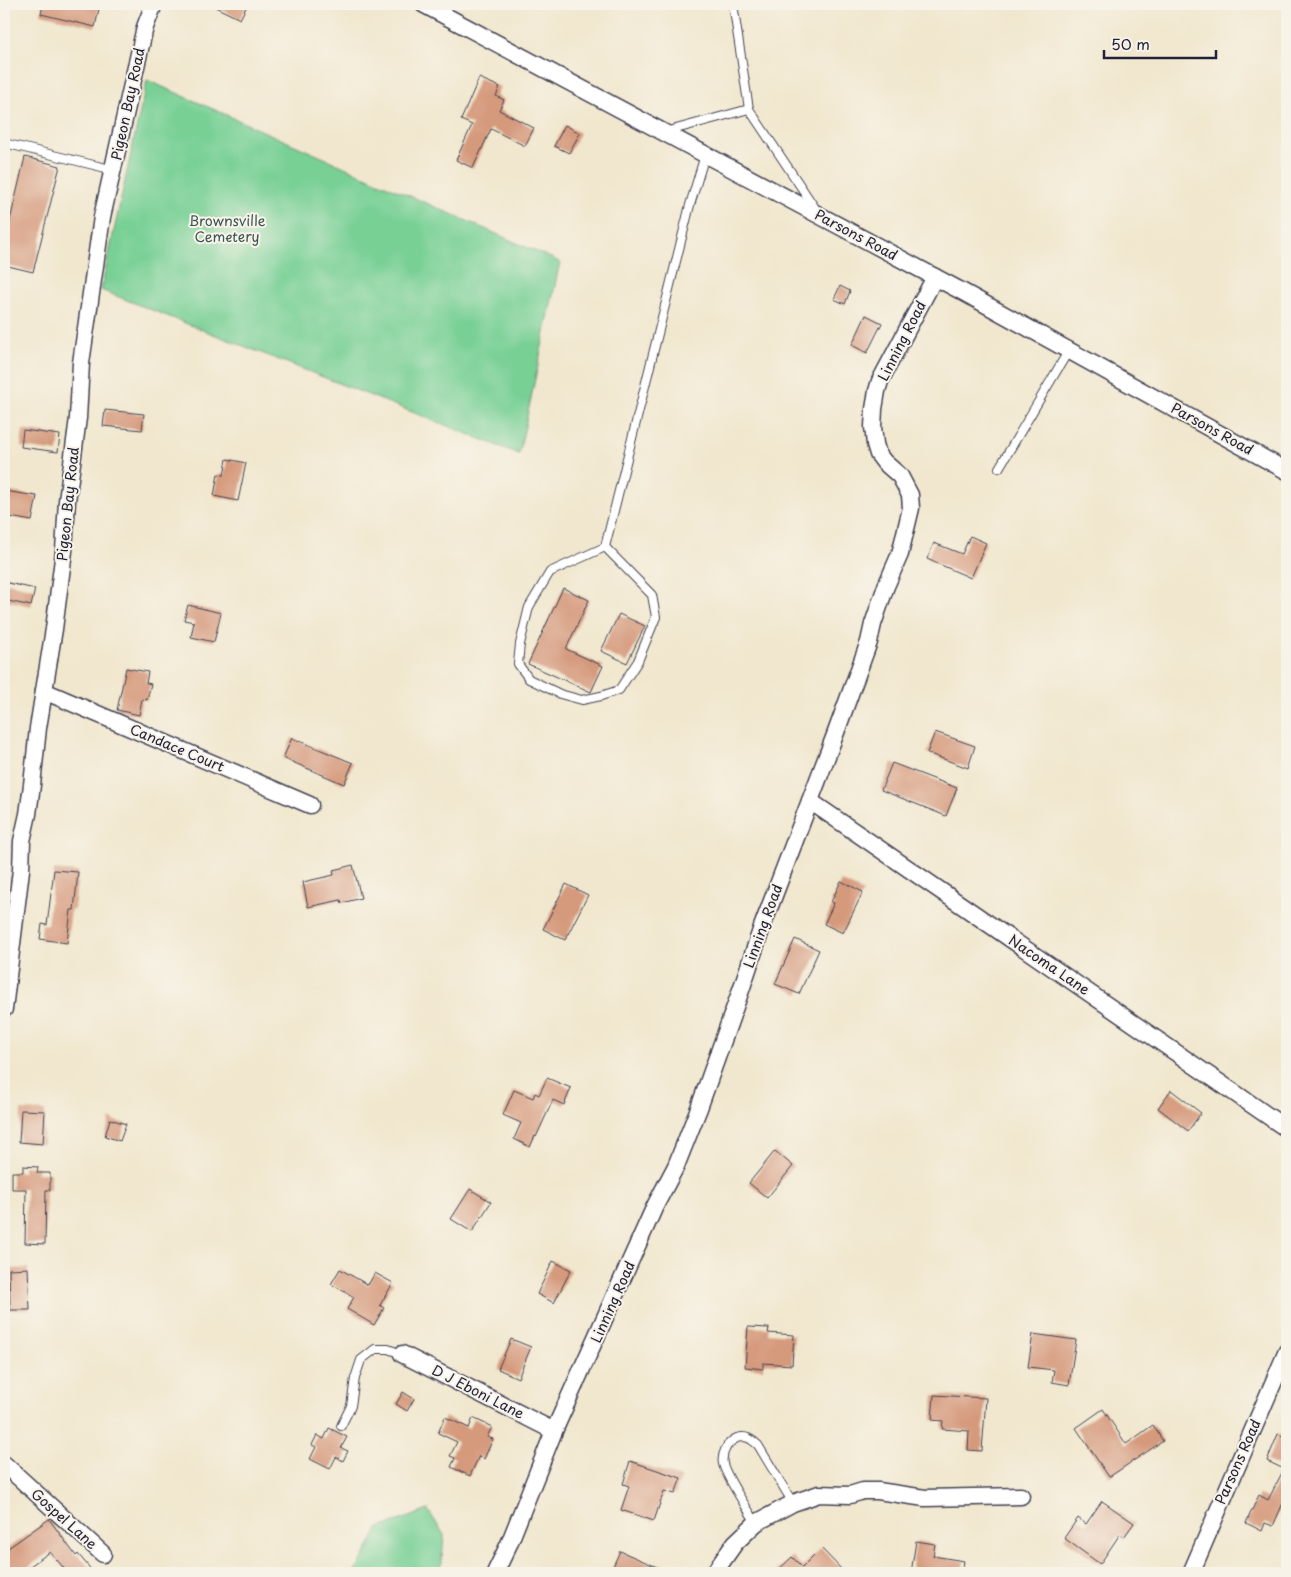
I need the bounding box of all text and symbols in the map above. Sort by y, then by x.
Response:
scale bar [1104,28,1216,60]
text: 50 m [1111,32,1150,55]
street label: Pigeon Bay Road [105,46,150,162]
street label: Parsons Road [811,204,902,265]
park label: Brownsville Cemetery [189,210,266,247]
street label: Linning Road [872,297,931,385]
street label: Parsons Road [1167,397,1257,460]
street label: Pigeon Bay Road [51,446,84,562]
street label: Candace Court [127,718,228,777]
street label: Linning Road [738,881,787,971]
street label: Nacoma Lane [1004,929,1094,1000]
street label: Linning Road [585,1257,640,1346]
street label: D J Eboni Lane [428,1359,528,1424]
street label: Parsons Road [1209,1416,1266,1508]
street label: Gospel Lane [27,1483,102,1554]

